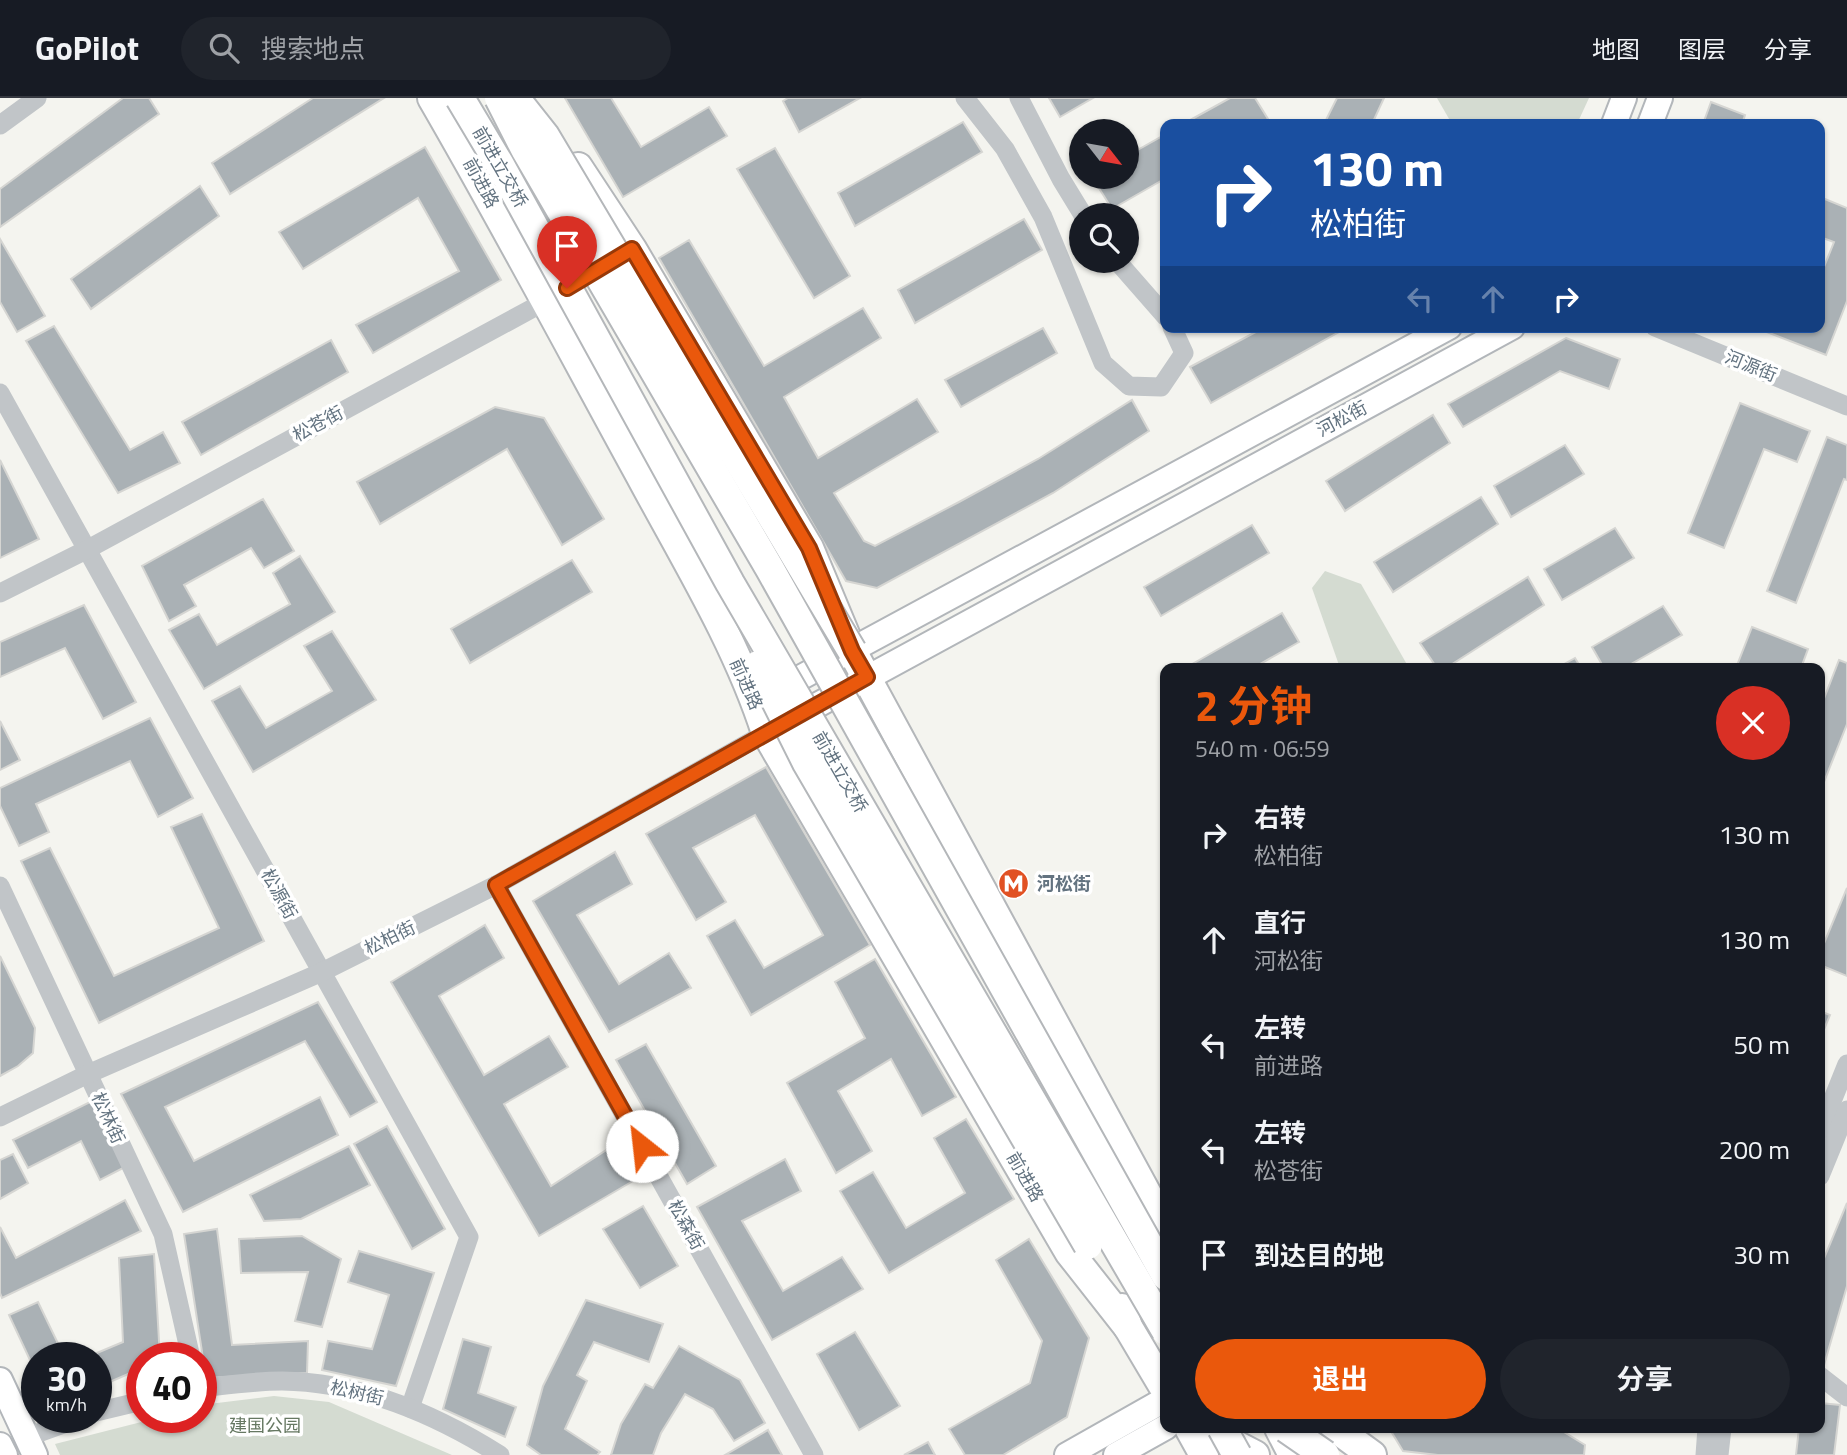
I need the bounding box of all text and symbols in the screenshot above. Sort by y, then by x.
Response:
search box [181,17,671,80]
text: GoPilot [35,23,139,73]
icon: search [205,29,243,67]
text: 搜索地点 [261,29,365,68]
text: 地图 [1592,31,1640,67]
text: 图层 [1678,31,1726,67]
text: 分享 [1764,31,1812,67]
north arrow [1069,119,1139,189]
map controls [1069,119,1139,273]
street label: 前进立交桥 [466,121,535,212]
text: 130 m [1310,130,1444,205]
icon: right [1195,147,1286,238]
street label: 前进路 [457,153,506,213]
text: 松柏街 [1310,199,1406,247]
button: search [1069,203,1139,273]
pin [537,216,597,288]
icon: arrive [548,227,586,265]
icon: left [1401,280,1439,318]
icon: ahead [1474,280,1512,318]
icon: right [1547,280,1585,318]
street label: 河源街 [1721,343,1781,388]
street label: 河松街 [1312,394,1372,443]
street label: 松苍街 [288,399,348,448]
street label: 前进路 [723,654,770,714]
text: 2 分钟 [1195,673,1312,737]
button: close [1716,686,1790,760]
street label: 前进立交桥 [806,726,875,817]
text: 540 m · 06:59 [1195,731,1330,766]
text: 右转 [1254,798,1306,837]
text: 130 m [1719,815,1790,854]
icon: right [1195,816,1233,854]
text: 松柏街 [1254,838,1323,873]
street label: 松源街 [255,864,304,924]
metro station icon: 河松街 [997,867,1031,901]
place label: 河松街 [1037,870,1091,897]
text: 直行 [1254,903,1306,942]
street label: 松柏街 [360,914,420,962]
text: 130 m [1719,920,1790,959]
icon: ahead [1195,921,1233,959]
text: 河松街 [1254,943,1323,978]
text: 左转 [1254,1008,1306,1047]
text: 50 m [1733,1025,1790,1064]
icon: left [1195,1026,1233,1064]
text: 前进路 [1254,1048,1323,1083]
street label: 松林街 [85,1088,132,1148]
position arrow [605,1109,679,1183]
text: 左转 [1254,1113,1306,1152]
text: 200 m [1719,1130,1790,1169]
icon: left [1195,1131,1233,1169]
street label: 前进路 [1000,1147,1051,1207]
text: 松苍街 [1254,1153,1323,1188]
street label: 松森街 [662,1195,711,1255]
text: 30 m [1733,1235,1790,1274]
icon: arrive [1195,1236,1233,1274]
text: 到达目的地 [1254,1236,1384,1275]
button: 退出 [1195,1339,1486,1419]
button: 分享 [1500,1339,1790,1419]
speed limit sign: 40 [126,1342,217,1433]
text: 30 [47,1351,86,1405]
street label: 松树街 [328,1373,386,1412]
text: km/h [46,1391,87,1418]
park label: 建国公园 [229,1412,301,1439]

